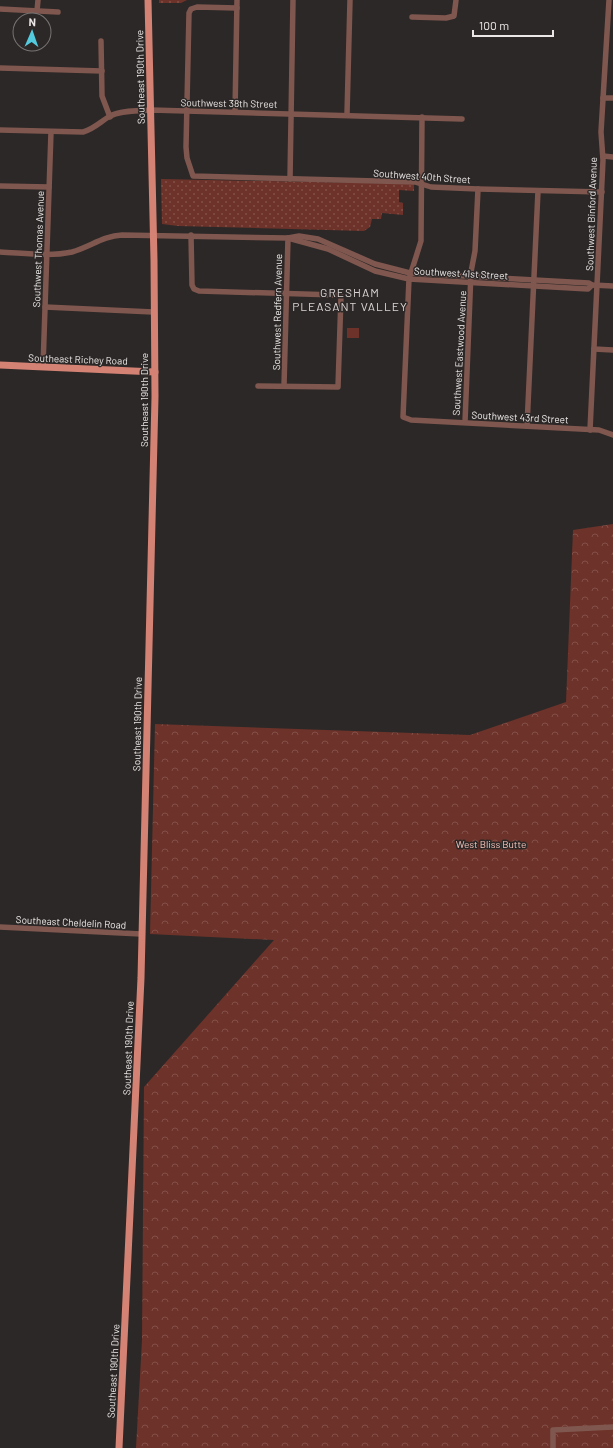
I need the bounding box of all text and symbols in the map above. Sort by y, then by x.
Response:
north arrow [12,12,52,52]
scale bar [473,12,553,38]
text: N [28,15,36,28]
text: 100 m [479,18,509,32]
street label: Southeast 190th Drive [133,30,147,124]
street label: Southwest 38th Street [180,96,278,110]
street label: Southwest Binford Avenue [583,157,599,271]
street label: Southwest 40th Street [373,167,472,185]
street label: Southwest Thomas Avenue [30,190,46,308]
street label: Southwest Redfern Avenue [270,254,284,370]
street label: Southwest 41st Street [414,265,509,281]
district label: GRESHAM PLEASANT VALLEY [292,285,408,313]
street label: Southwest Eastwood Avenue [450,290,468,416]
street label: Southeast Richey Road [28,351,128,367]
street label: Southeast 190th Drive [138,353,150,447]
street label: Southwest 43rd Street [471,408,569,426]
street label: Southeast 190th Drive [130,677,144,771]
park label: West Bliss Butte [456,838,526,850]
street label: Southeast Cheldelin Road [15,913,127,931]
street label: Southeast 190th Drive [120,1001,136,1095]
street label: Southeast 190th Drive [105,1324,121,1418]

